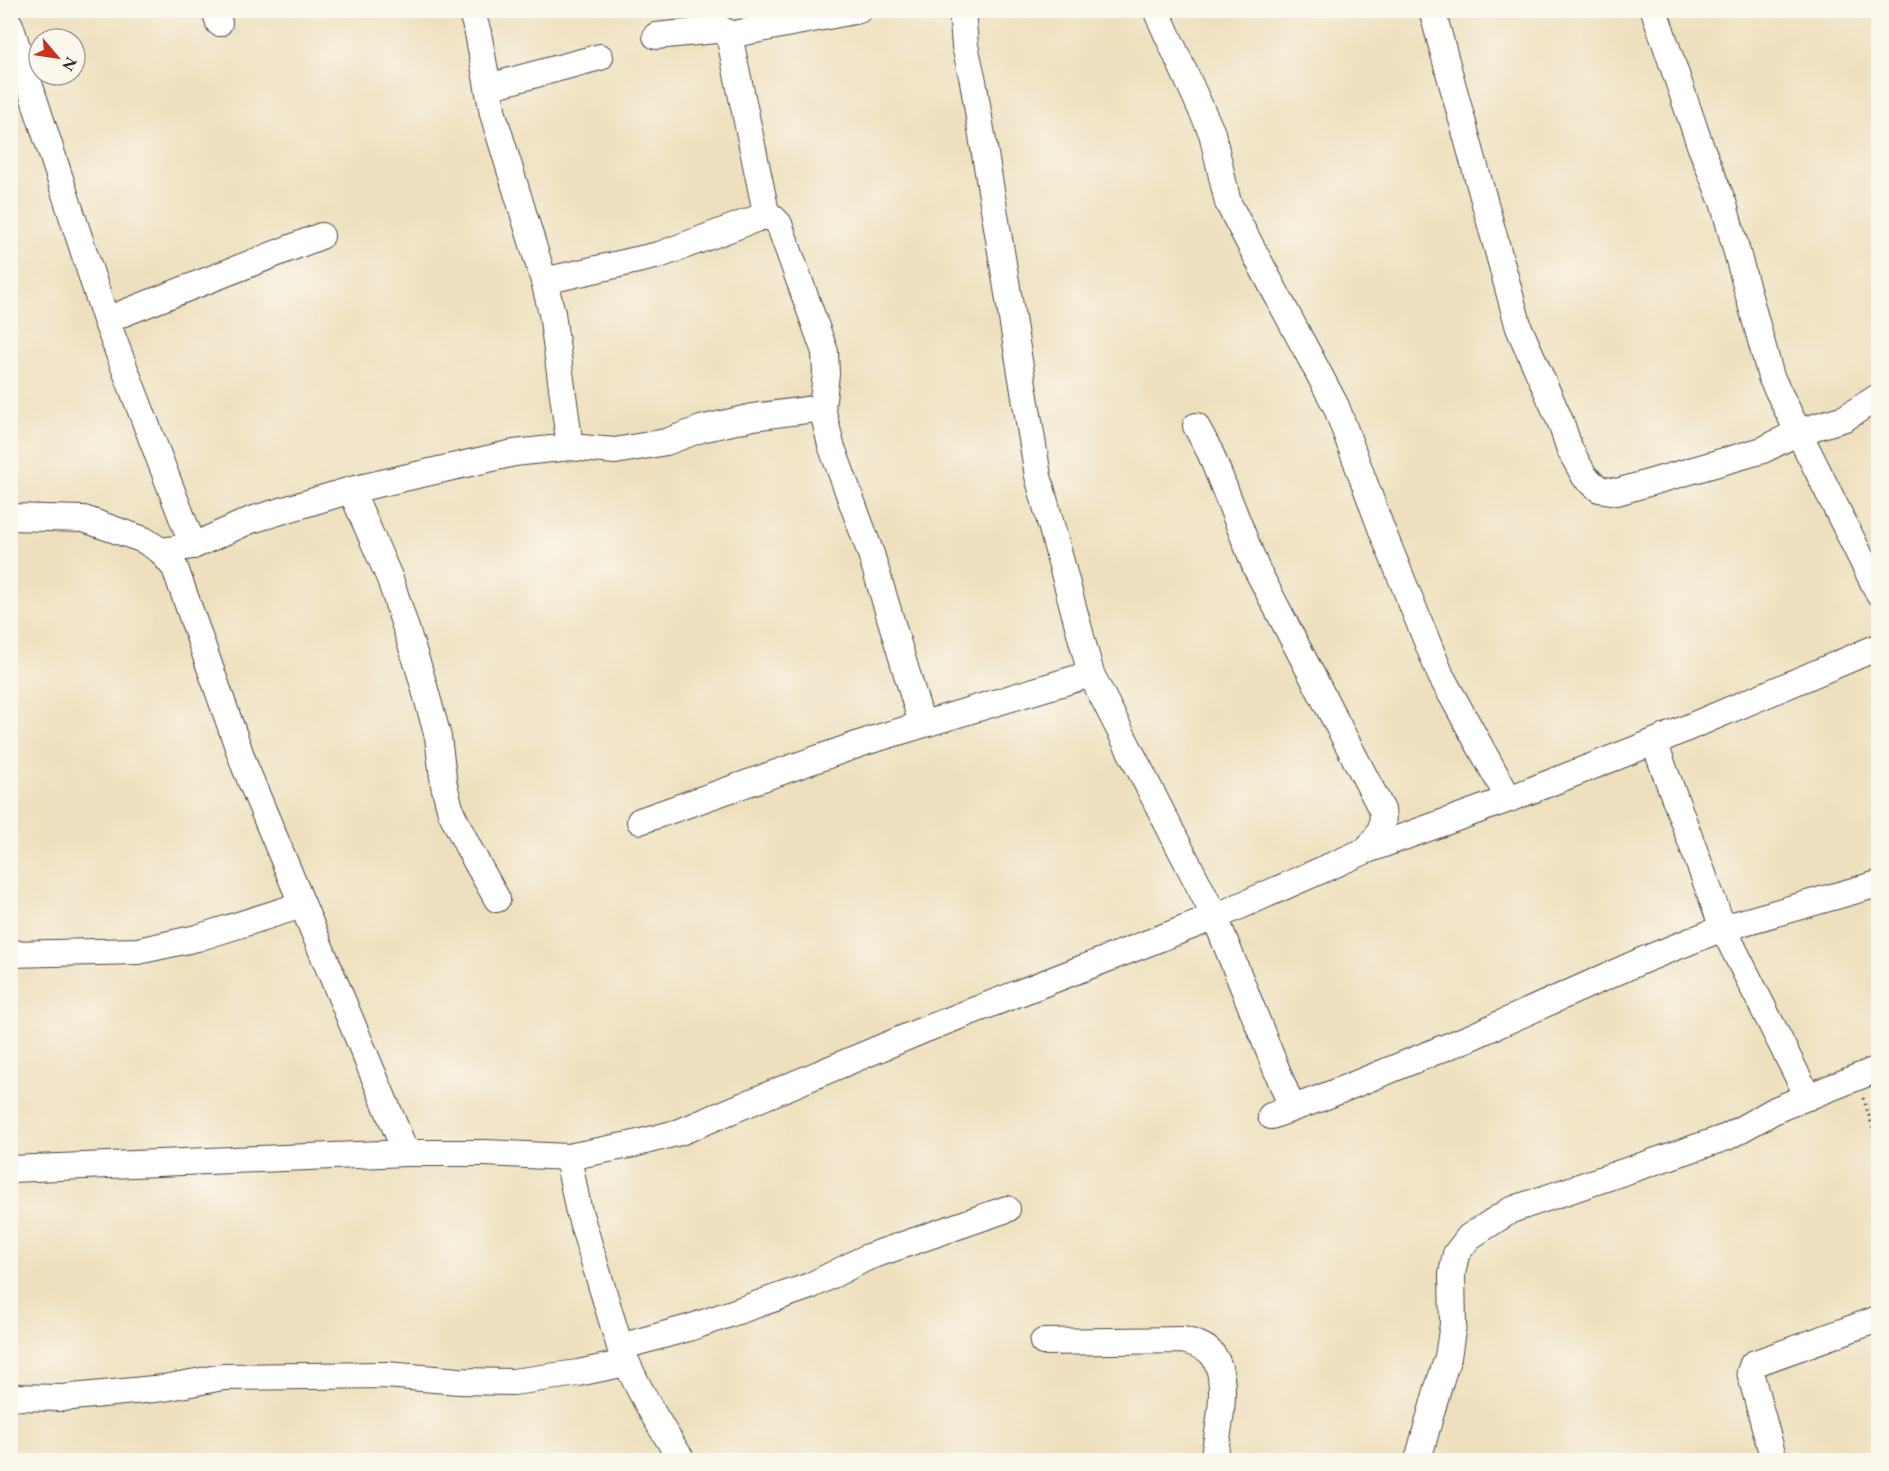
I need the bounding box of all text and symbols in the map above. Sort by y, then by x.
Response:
north arrow [27,27,87,87]
text: N [57,53,82,75]

